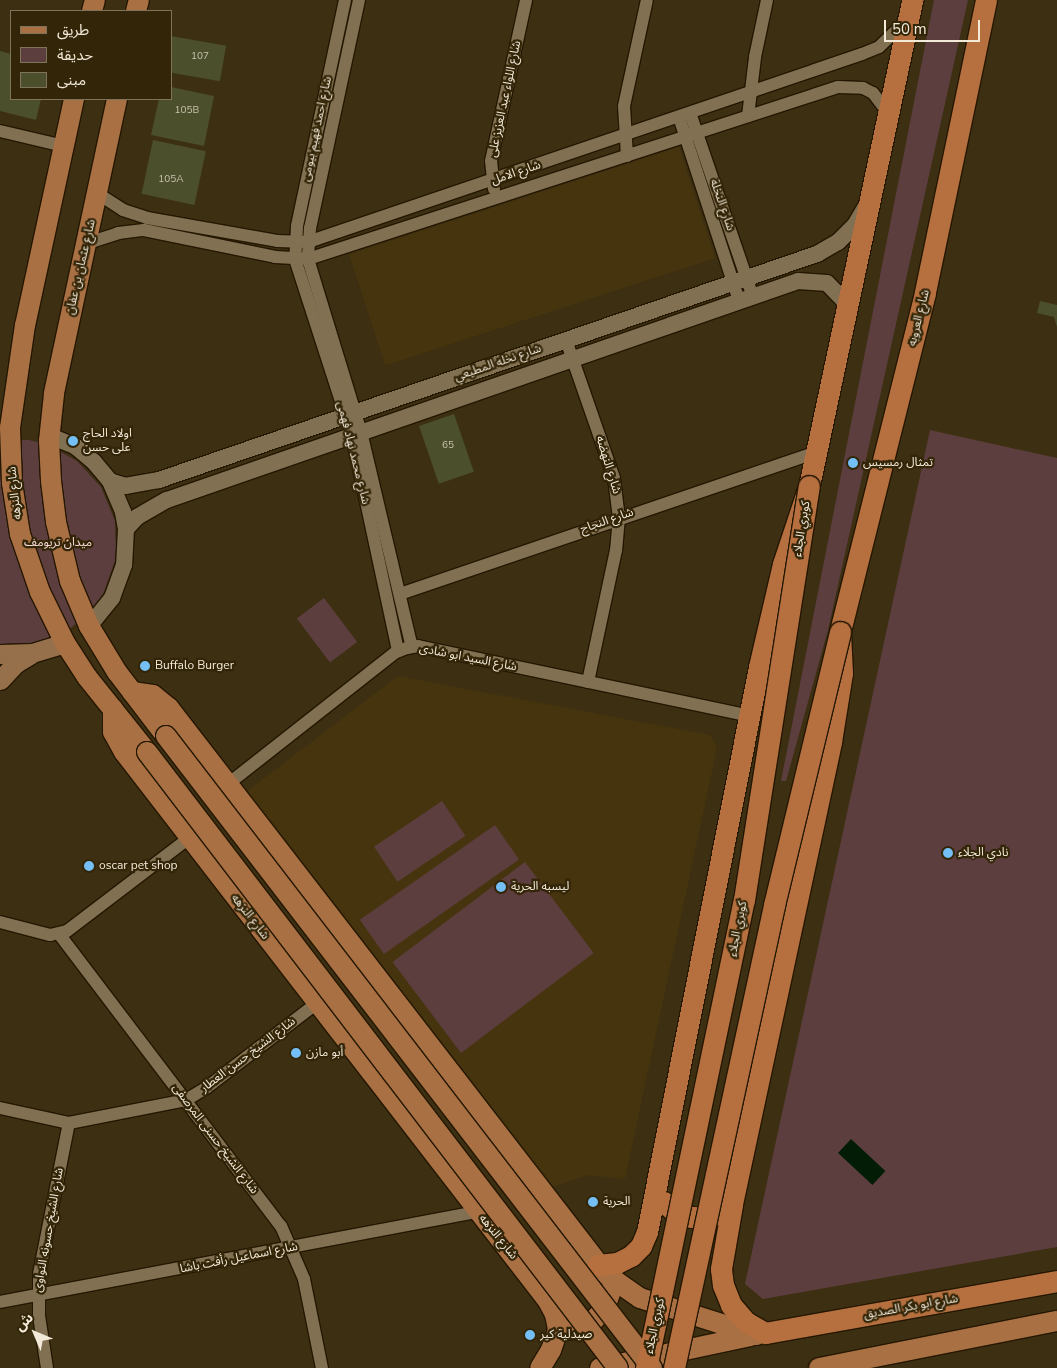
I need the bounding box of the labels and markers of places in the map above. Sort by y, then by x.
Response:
place label: اولاد الحاج على حسن [83,427,132,455]
marker: اولاد الحاج على حسن [67,435,79,447]
place label: تمثال رمسيس [863,456,933,470]
marker: تمثال رمسيس [847,457,859,469]
place label: Buffalo Burger [155,659,234,673]
marker: Buffalo Burger [139,660,151,672]
place label: نادي الجلاء [958,846,1008,860]
marker: نادي الجلاء [942,847,954,859]
place label: oscar pet shop [99,859,178,873]
marker: oscar pet shop [83,860,95,872]
place label: ليسبه الحرية [511,880,569,894]
marker: ليسبه الحرية [495,881,507,893]
place label: أبو مازن [306,1046,343,1060]
marker: أبو مازن [290,1047,302,1059]
place label: الحرية [603,1195,630,1209]
marker: الحرية [587,1196,599,1208]
place label: صيدلية كير [540,1328,592,1342]
marker: صيدلية كير [524,1329,536,1341]

